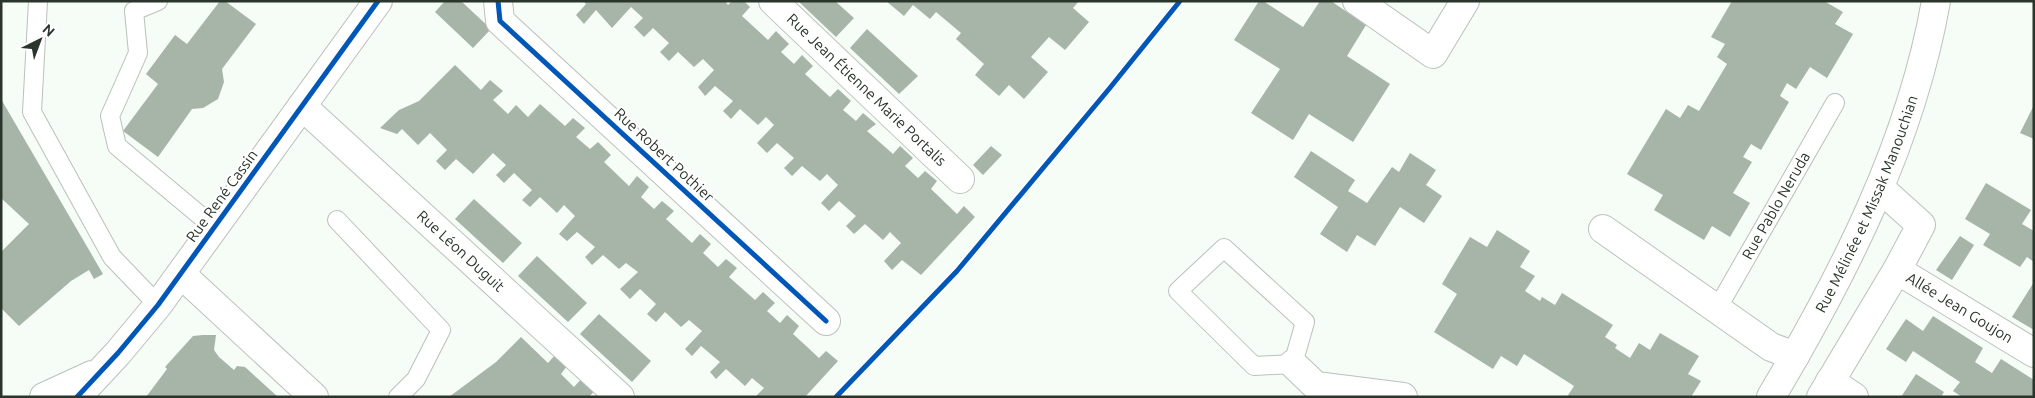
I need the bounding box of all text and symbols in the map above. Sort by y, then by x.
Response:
street label: Rue Jean Étienne Marie Portalis [784,10,950,169]
north arrow [15,15,65,65]
text: N [39,21,58,40]
street label: Rue Mélinée et Missak Manouchian [1812,93,1921,315]
street label: Rue Robert Pothier [611,104,718,205]
street label: Rue René Cassin [182,146,261,245]
street label: Rue Pablo Neruda [1738,149,1813,262]
street label: Rue Léon Duguit [414,207,508,295]
street label: Allée Jean Goujon [1904,269,2016,346]

